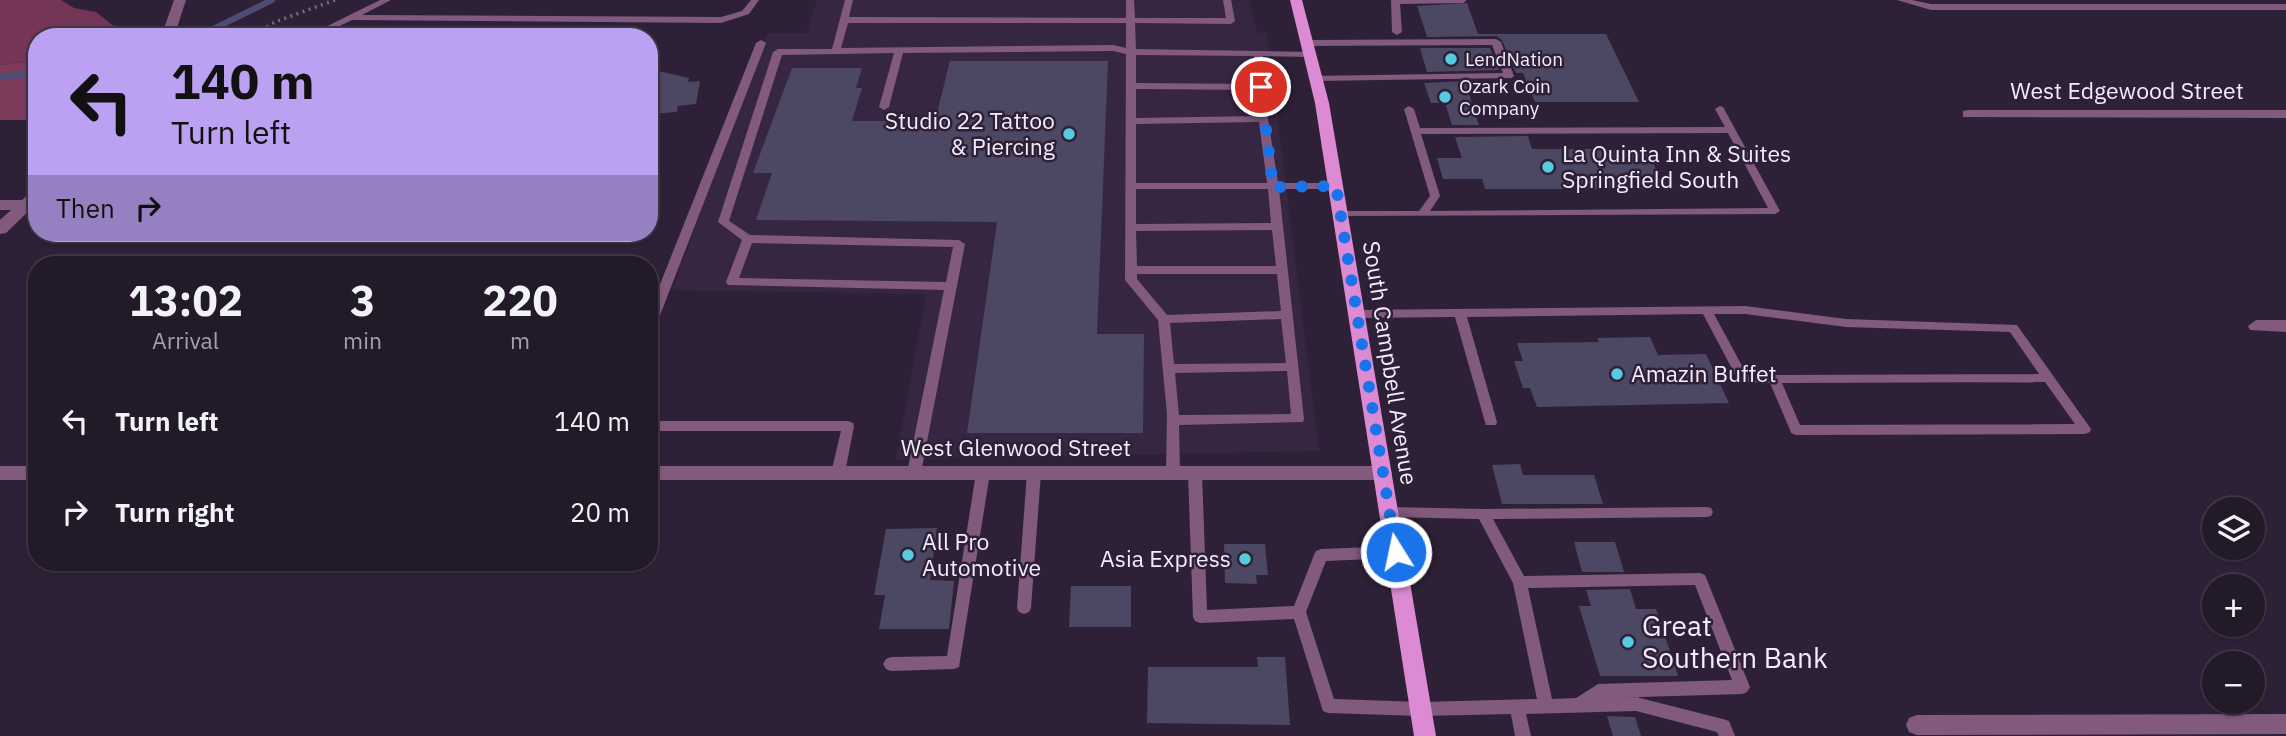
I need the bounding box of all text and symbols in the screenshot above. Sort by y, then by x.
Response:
place label: LendNation [1465,47,1563,71]
text: 140 m [171,49,315,112]
marker: LendNation [1443,51,1459,67]
icon: left [56,56,147,147]
pin [1231,57,1291,117]
icon: arrive [1242,68,1280,106]
place label: Ozark Coin Company [1459,74,1551,120]
street label: West Edgewood Street [2010,75,2244,105]
marker: Ozark Coin Company [1437,89,1453,105]
place label: Studio 22 Tattoo & Piercing [885,105,1055,161]
text: Turn left [171,111,291,153]
marker: Studio 22 Tattoo & Piercing [1061,126,1077,142]
place label: La Quinta Inn & Suites Springfield South [1562,138,1791,194]
marker: La Quinta Inn & Suites Springfield South [1540,159,1556,175]
icon: right [129,189,167,227]
text: Then [56,191,115,225]
street label: South Campbell Avenue [1357,239,1425,487]
text: 13:02 [128,273,243,328]
text: 3 [350,273,375,328]
text: 220 [482,273,558,328]
text: Arrival [152,325,219,355]
text: min [343,325,382,355]
text: m [510,325,530,355]
place label: Amazin Buffet [1631,358,1777,388]
marker: Amazin Buffet [1609,366,1625,382]
icon: left [56,402,94,440]
text: Turn left [115,404,218,438]
text: 140 m [554,404,630,438]
street label: West Glenwood Street [901,432,1131,462]
icon: right [56,493,94,531]
text: Turn right [115,495,234,529]
text: 20 m [570,495,630,529]
map controls [2202,497,2265,714]
button: layers [2202,497,2265,560]
position arrow [1359,515,1433,589]
place label: All Pro Automotive [922,526,1041,582]
place label: Asia Express [1100,543,1231,573]
marker: All Pro Automotive [900,547,916,563]
marker: Asia Express [1237,551,1253,567]
button: + [2202,574,2265,637]
place label: Great Southern Bank [1642,607,1828,676]
marker: Great Southern Bank [1620,634,1636,650]
button: − [2202,651,2265,714]

